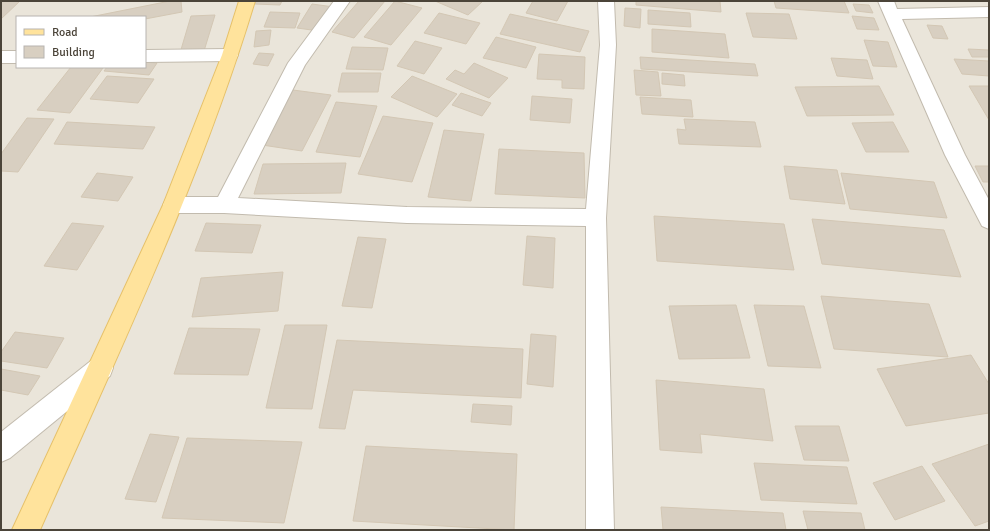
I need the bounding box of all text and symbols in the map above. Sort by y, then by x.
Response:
legend [16,16,146,68]
text: Road [52,25,78,40]
text: Building [52,45,95,60]

